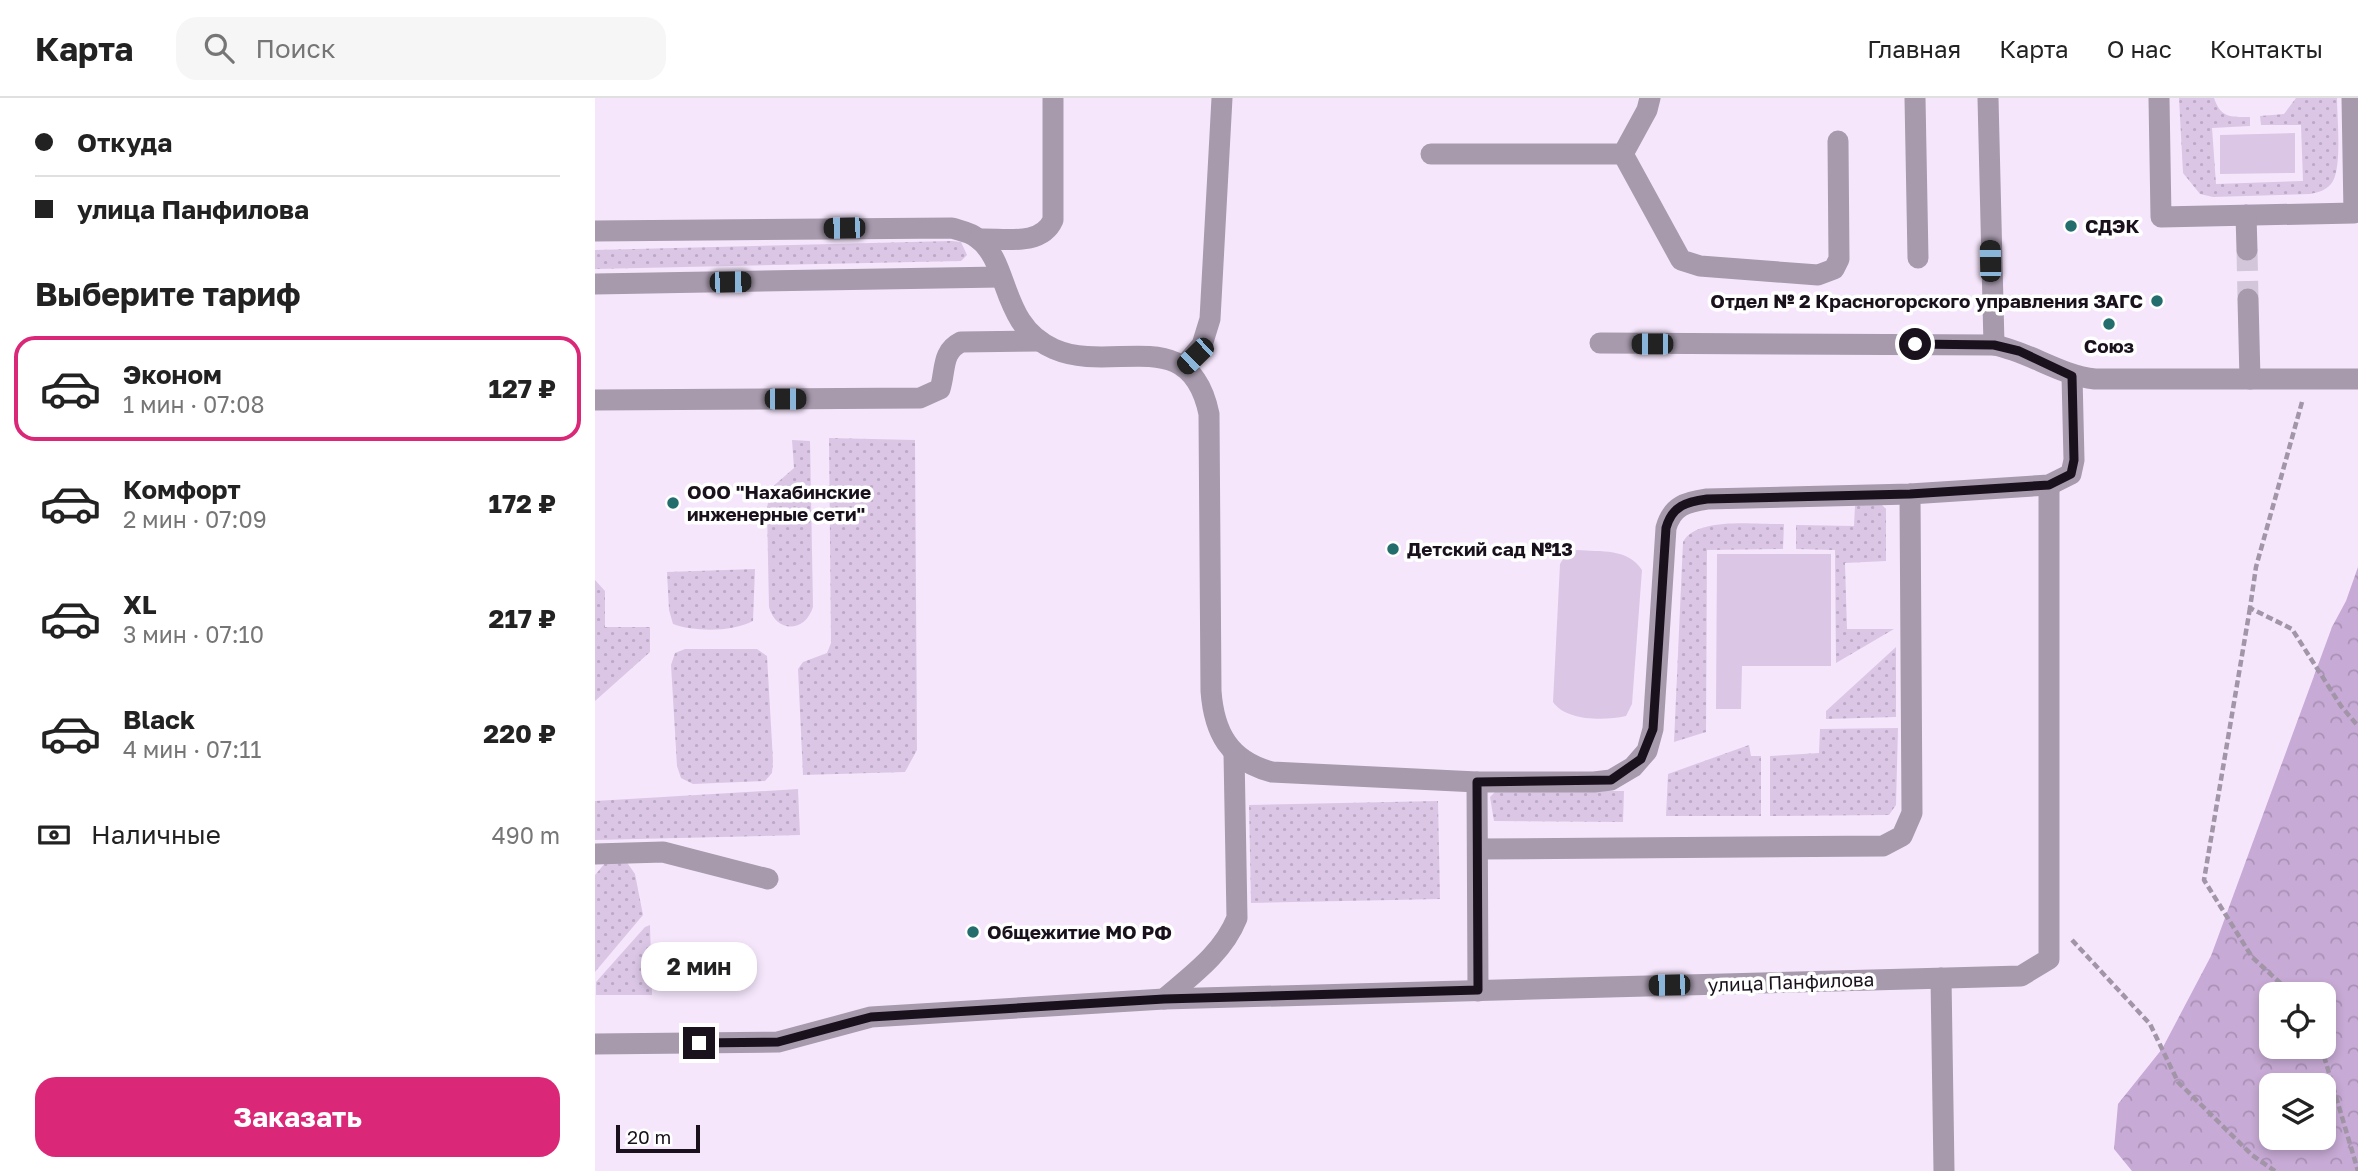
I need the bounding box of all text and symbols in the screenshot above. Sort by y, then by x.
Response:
search box [176,17,666,80]
text: Карта [35,29,134,68]
icon: search [200,29,238,67]
text: Поиск [256,33,336,64]
text: Главная [1867,34,1961,63]
text: Карта [1999,34,2069,63]
text: О нас [2107,34,2172,63]
text: Контакты [2210,34,2323,63]
text: Откуда [77,127,172,158]
text: улица Панфилова [77,194,309,225]
place label: СДЭК [2085,214,2140,237]
car [823,217,866,239]
marker: СДЭК [2063,218,2079,234]
car [1980,240,2001,282]
car [709,271,752,293]
text: Выберите тариф [35,275,301,313]
place label: Отдел № 2 Красногорского управления ЗАГС [1710,289,2143,312]
marker: Отдел № 2 Красногорского управления ЗАГС [2149,293,2165,309]
marker: Союз [2101,316,2117,332]
route start [1899,328,1931,360]
car [1173,334,1218,378]
car [1632,334,1674,355]
place label: Союз [2084,334,2134,357]
icon: car [39,357,102,420]
text: Эконом [123,359,222,390]
text: 127 ₽ [489,373,556,404]
car [765,389,807,410]
text: 1 мин · 07:08 [123,390,265,418]
icon: car [39,472,102,535]
text: Комфорт [123,474,241,505]
place label: ООО "Нахабинские инженерные сети" [687,480,871,525]
text: 172 ₽ [489,488,556,519]
marker: ООО "Нахабинские инженерные сети" [665,495,681,511]
text: 2 мин · 07:09 [123,505,267,533]
place label: Детский сад №13 [1407,537,1573,560]
marker: Детский сад №13 [1385,541,1401,557]
icon: car [39,587,102,650]
text: XL [123,589,157,620]
text: 217 ₽ [489,603,556,634]
text: 3 мин · 07:10 [123,620,264,648]
icon: car [39,702,102,765]
text: Black [123,704,195,735]
text: 220 ₽ [483,718,556,749]
text: 4 мин · 07:11 [123,735,261,763]
icon: cash [35,816,73,854]
text: Наличные [91,819,221,850]
text: 490 m [492,821,560,849]
place label: Общежитие МО РФ [987,920,1172,943]
marker: Общежитие МО РФ [965,924,981,940]
callout: 2 мин [641,942,757,990]
text: 2 мин [667,952,731,980]
street label: улица Панфилова [1707,967,1875,996]
car [1648,974,1691,996]
map controls [2259,982,2336,1150]
button: locate [2259,982,2336,1059]
route end [683,1027,715,1059]
button: layers [2259,1073,2336,1150]
button: Заказать [35,1077,560,1157]
scale bar [616,1122,700,1154]
text: 20 m [627,1125,671,1148]

